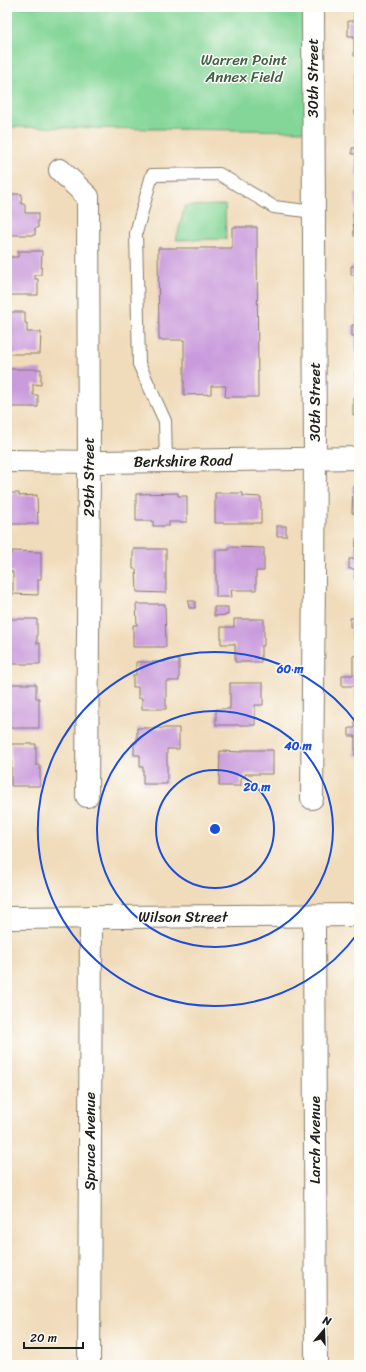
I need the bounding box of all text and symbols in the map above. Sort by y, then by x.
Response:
street label: 30th Street [300,38,326,118]
park label: Warren Point Annex Field [201,47,288,90]
street label: 30th Street [302,362,328,442]
street label: 29th Street [76,437,102,517]
street label: Berkshire Road [133,447,234,475]
text: 60 m [276,658,304,680]
text: 40 m [283,735,312,757]
text: 20 m [243,776,271,798]
centre of rings [208,822,222,836]
street label: Wilson Street [138,904,229,930]
street label: Spruce Avenue [77,1091,103,1190]
street label: Larch Avenue [302,1096,328,1184]
north arrow [304,1310,344,1350]
text: N [319,1310,334,1331]
scale bar [24,1324,83,1350]
text: 20 m [30,1327,57,1349]

